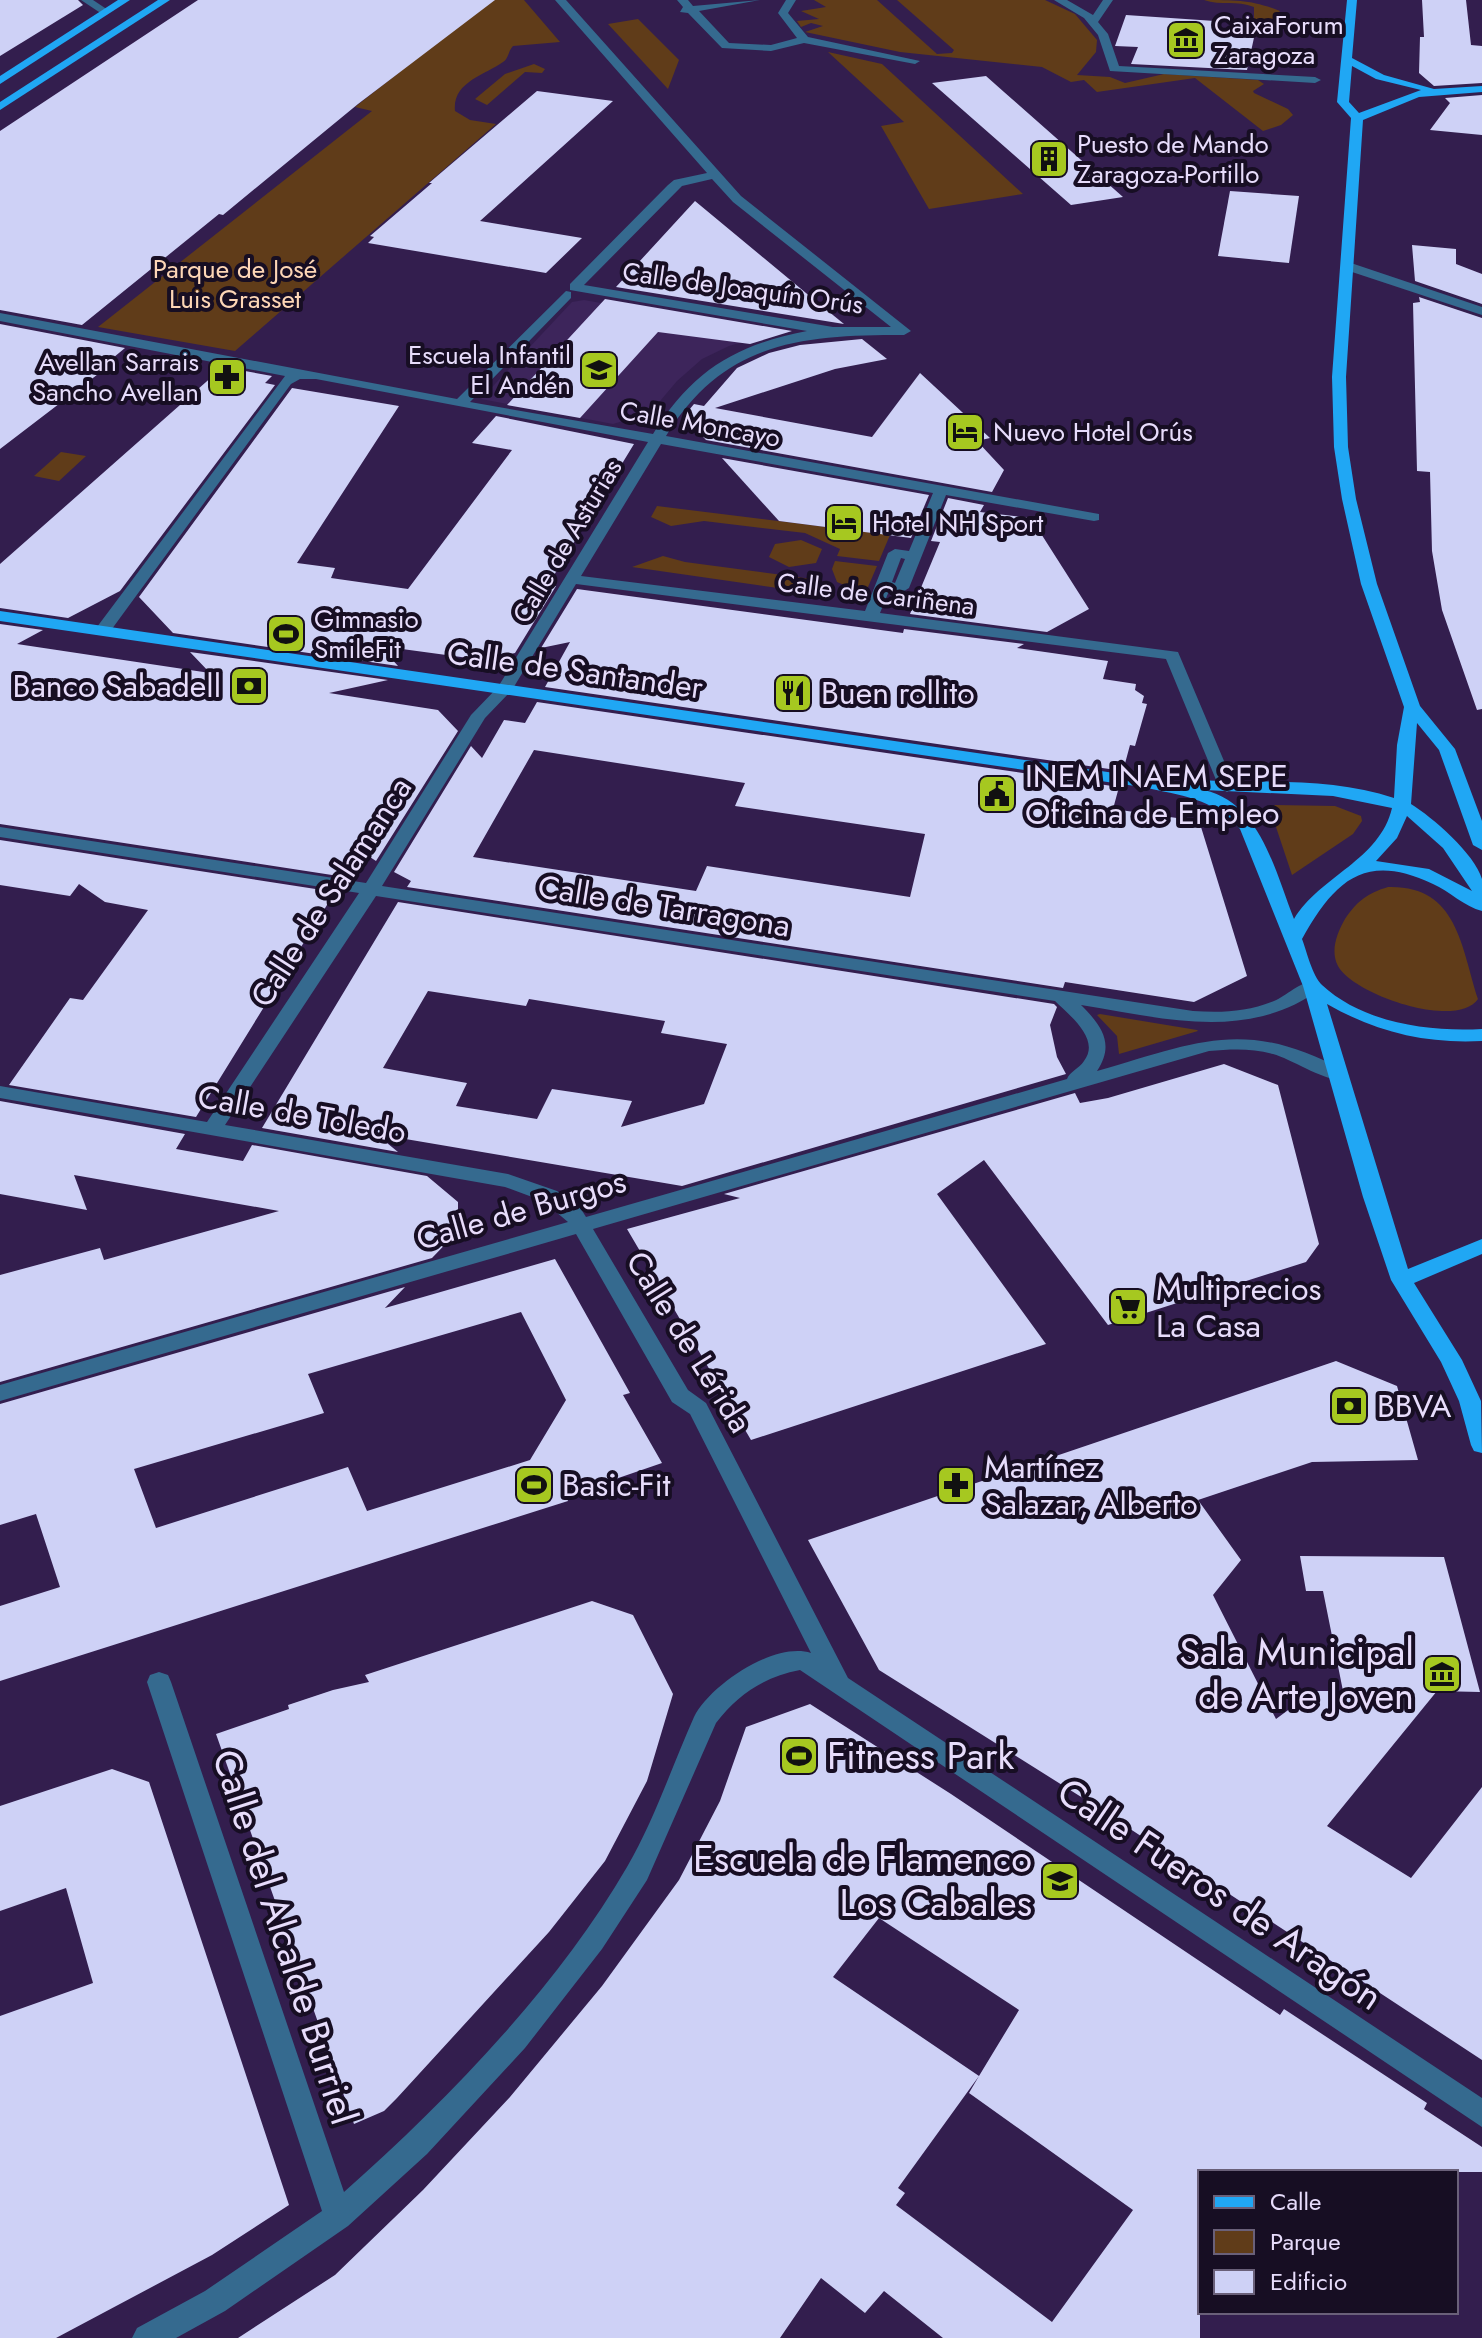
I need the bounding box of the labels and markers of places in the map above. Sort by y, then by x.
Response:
place label: CaixaForum Zaragoza [1214,6,1344,74]
museum icon: CaixaForum Zaragoza [1165,19,1207,61]
place label: Puesto de Mando Zaragoza-Portillo [1077,125,1269,193]
building icon: Puesto de Mando Zaragoza-Portillo [1028,138,1070,180]
place label: Escuela Infantil El Andén [408,336,571,404]
place label: Avellan Sarrais Sancho Avellan [32,343,199,411]
school or university icon: Escuela Infantil El Andén [578,349,620,391]
pharmacy icon: Avellan Sarrais Sancho Avellan [206,356,248,398]
hotel icon: Nuevo Hotel Orús [944,411,986,453]
place label: Nuevo Hotel Orús [993,413,1193,451]
hotel icon: Hotel NH Sport [823,502,865,544]
place label: Hotel NH Sport [872,504,1044,542]
place label: Gimnasio SmileFit [314,600,419,668]
sports icon: Gimnasio SmileFit [265,613,307,655]
place label: Banco Sabadell [13,663,221,709]
bank icon: Banco Sabadell [228,665,270,707]
place label: Buen rollito [821,670,975,716]
restaurant icon: Buen rollito [772,672,814,714]
place label: INEM INAEM SEPE Oficina de Empleo [1025,753,1288,836]
public building icon: INEM INAEM SEPE Oficina de Empleo [976,773,1018,815]
place label: Multiprecios La Casa [1156,1266,1321,1349]
supermarket icon: Multiprecios La Casa [1107,1286,1149,1328]
place label: BBVA [1377,1383,1451,1429]
bank icon: BBVA [1328,1385,1370,1427]
place label: Martínez Salazar, Alberto [984,1444,1198,1527]
place label: Basic-Fit [562,1462,671,1508]
sports icon: Basic-Fit [513,1464,555,1506]
pharmacy icon: Martínez Salazar, Alberto [935,1464,977,1506]
place label: Sala Municipal de Arte Joven [1179,1624,1414,1723]
museum icon: Sala Municipal de Arte Joven [1421,1653,1463,1695]
place label: Fitness Park [827,1728,1015,1783]
sports icon: Fitness Park [778,1735,820,1777]
place label: Escuela de Flamenco Los Cabales [693,1831,1032,1930]
school or university icon: Escuela de Flamenco Los Cabales [1039,1860,1081,1902]

